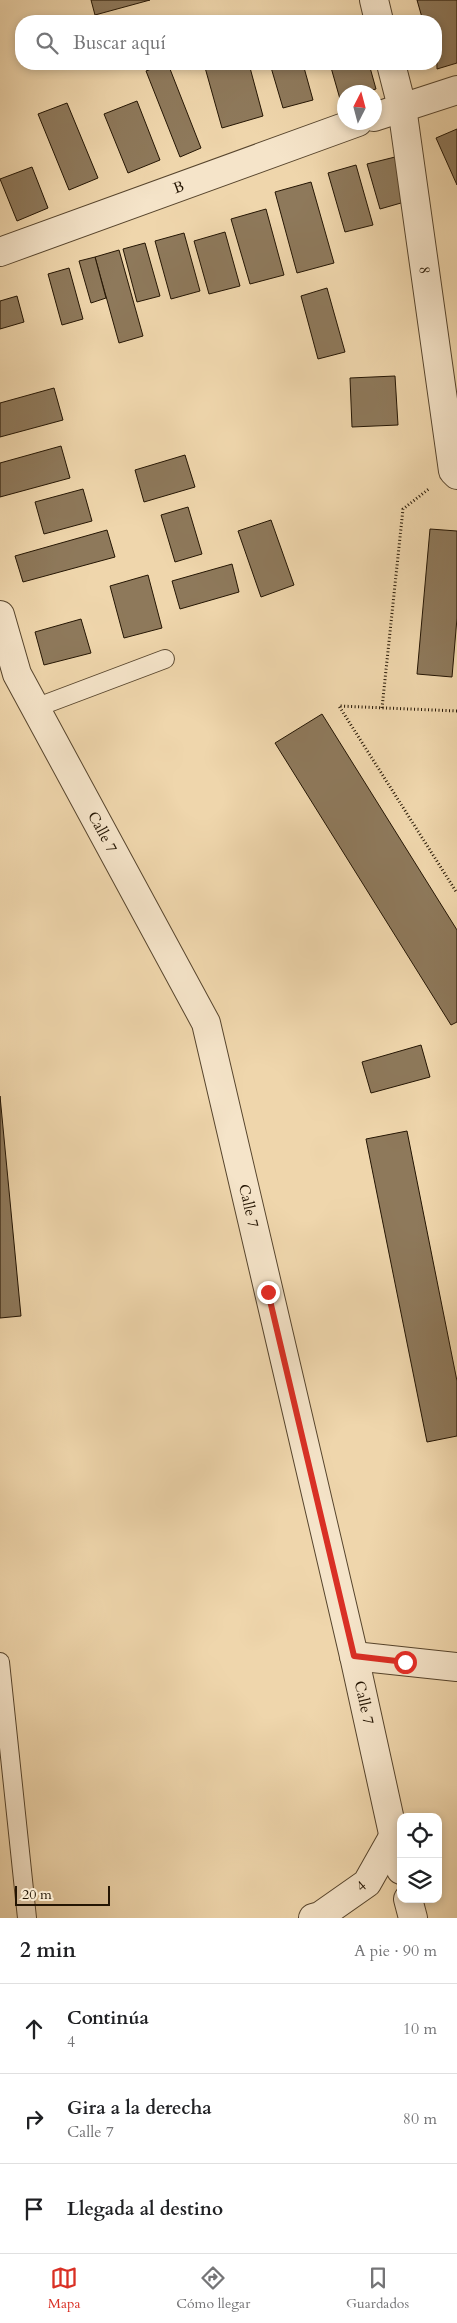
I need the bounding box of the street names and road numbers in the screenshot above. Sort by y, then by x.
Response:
street label: B [170,176,187,198]
street label: 8 [414,265,435,275]
street label: Calle 7 [83,808,122,856]
street label: Calle 7 [234,1182,264,1230]
street label: Calle 7 [350,1679,379,1727]
street label: 4 [352,1876,371,1896]

